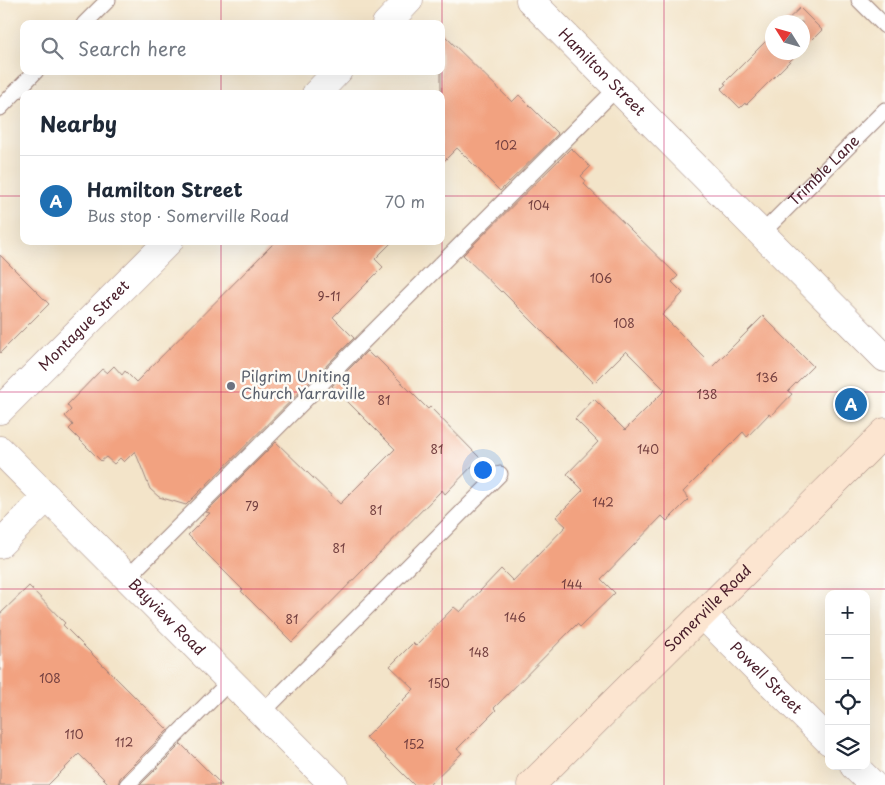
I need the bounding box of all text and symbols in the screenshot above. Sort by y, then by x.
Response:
north arrow [765,15,810,60]
search box [20,20,445,75]
street label: Hamilton Street [554,22,652,121]
icon: search [38,34,66,62]
text: Search here [78,34,187,62]
text: Nearby [40,107,117,139]
street label: Trimble Lane [782,129,864,211]
house number: 102 [495,136,517,154]
text: Hamilton Street [87,175,243,203]
text: A [50,189,62,213]
text: 70 m [385,189,425,213]
house number: 104 [528,196,550,214]
text: Bus stop · Somerville Road [87,203,289,227]
house number: 106 [590,269,612,287]
street label: Montague Street [32,274,134,376]
house number: 9-11 [318,287,340,305]
house number: 108 [613,314,635,332]
place label: Pilgrim Uniting Church Yarraville [241,364,365,404]
house number: 136 [756,368,778,386]
marker: Pilgrim Uniting Church Yarraville [225,380,237,392]
house number: 138 [697,385,717,403]
pin: A [835,385,867,423]
house number: 81 [378,391,390,409]
house number: 81 [431,440,443,458]
house number: 140 [637,440,659,458]
your location [470,457,496,483]
house number: 142 [592,493,614,511]
house number: 79 [245,497,259,515]
house number: 81 [370,501,382,519]
house number: 81 [333,539,345,557]
street label: Somerville Road [658,559,756,656]
street label: Bayview Road [124,572,211,660]
house number: 144 [561,575,583,593]
map controls [825,590,870,770]
button: + [825,590,870,635]
house number: 146 [504,608,526,626]
house number: 81 [286,610,298,628]
street label: Powell Street [726,635,808,718]
button: − [825,635,870,680]
house number: 148 [469,643,489,661]
house number: 108 [39,669,61,687]
house number: 150 [428,674,450,692]
button: locate [825,680,870,725]
house number: 110 [65,725,84,743]
button: layers [825,725,870,770]
house number: 112 [115,733,133,751]
house number: 152 [403,735,425,753]

